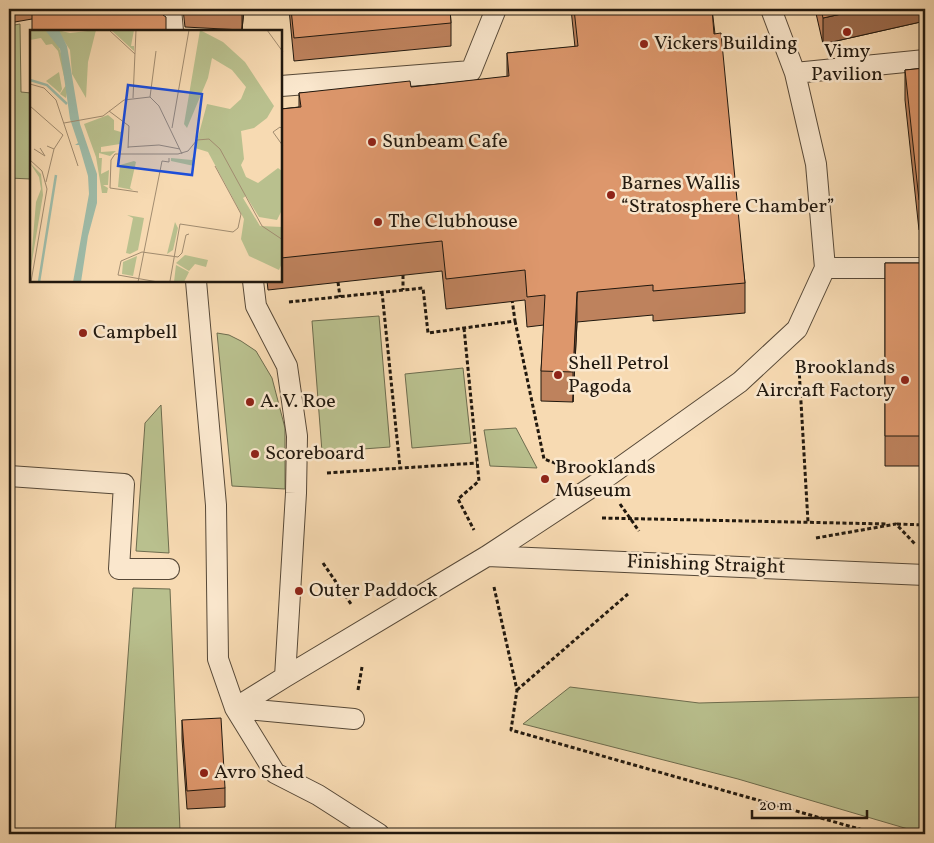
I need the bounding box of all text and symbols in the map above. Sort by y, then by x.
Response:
marker: Vimy Pavilion [841,26,853,38]
inset map [30,30,282,282]
place label: Vickers Building [654,30,797,58]
marker: Vickers Building [638,38,650,50]
place label: Vimy Pavilion [811,38,883,89]
place label: Sunbeam Cafe [382,128,508,156]
marker: Sunbeam Cafe [366,136,378,148]
place label: Barnes Wallis “Stratosphere Chamber” [621,170,835,221]
marker: Barnes Wallis “Stratosphere Chamber” [605,189,617,201]
place label: The Clubhouse [388,208,518,236]
marker: The Clubhouse [372,216,384,228]
place label: Campbell [93,319,177,347]
marker: Campbell [77,327,89,339]
place label: Shell Petrol Pagoda [568,350,669,401]
place label: Brooklands Aircraft Factory [756,354,895,405]
marker: Shell Petrol Pagoda [552,369,564,381]
marker: Brooklands Aircraft Factory [899,374,911,386]
place label: A. V. Roe [260,388,336,416]
marker: A. V. Roe [244,396,256,408]
place label: Scoreboard [265,440,365,468]
marker: Scoreboard [249,448,261,460]
place label: Brooklands Museum [555,454,656,505]
marker: Brooklands Museum [539,473,551,485]
street label: Finishing Straight [626,548,786,582]
place label: Outer Paddock [309,577,438,605]
marker: Outer Paddock [293,585,305,597]
place label: Avro Shed [214,759,304,787]
marker: Avro Shed [198,767,210,779]
scale bar [752,788,866,820]
text: 20 m [759,796,792,817]

